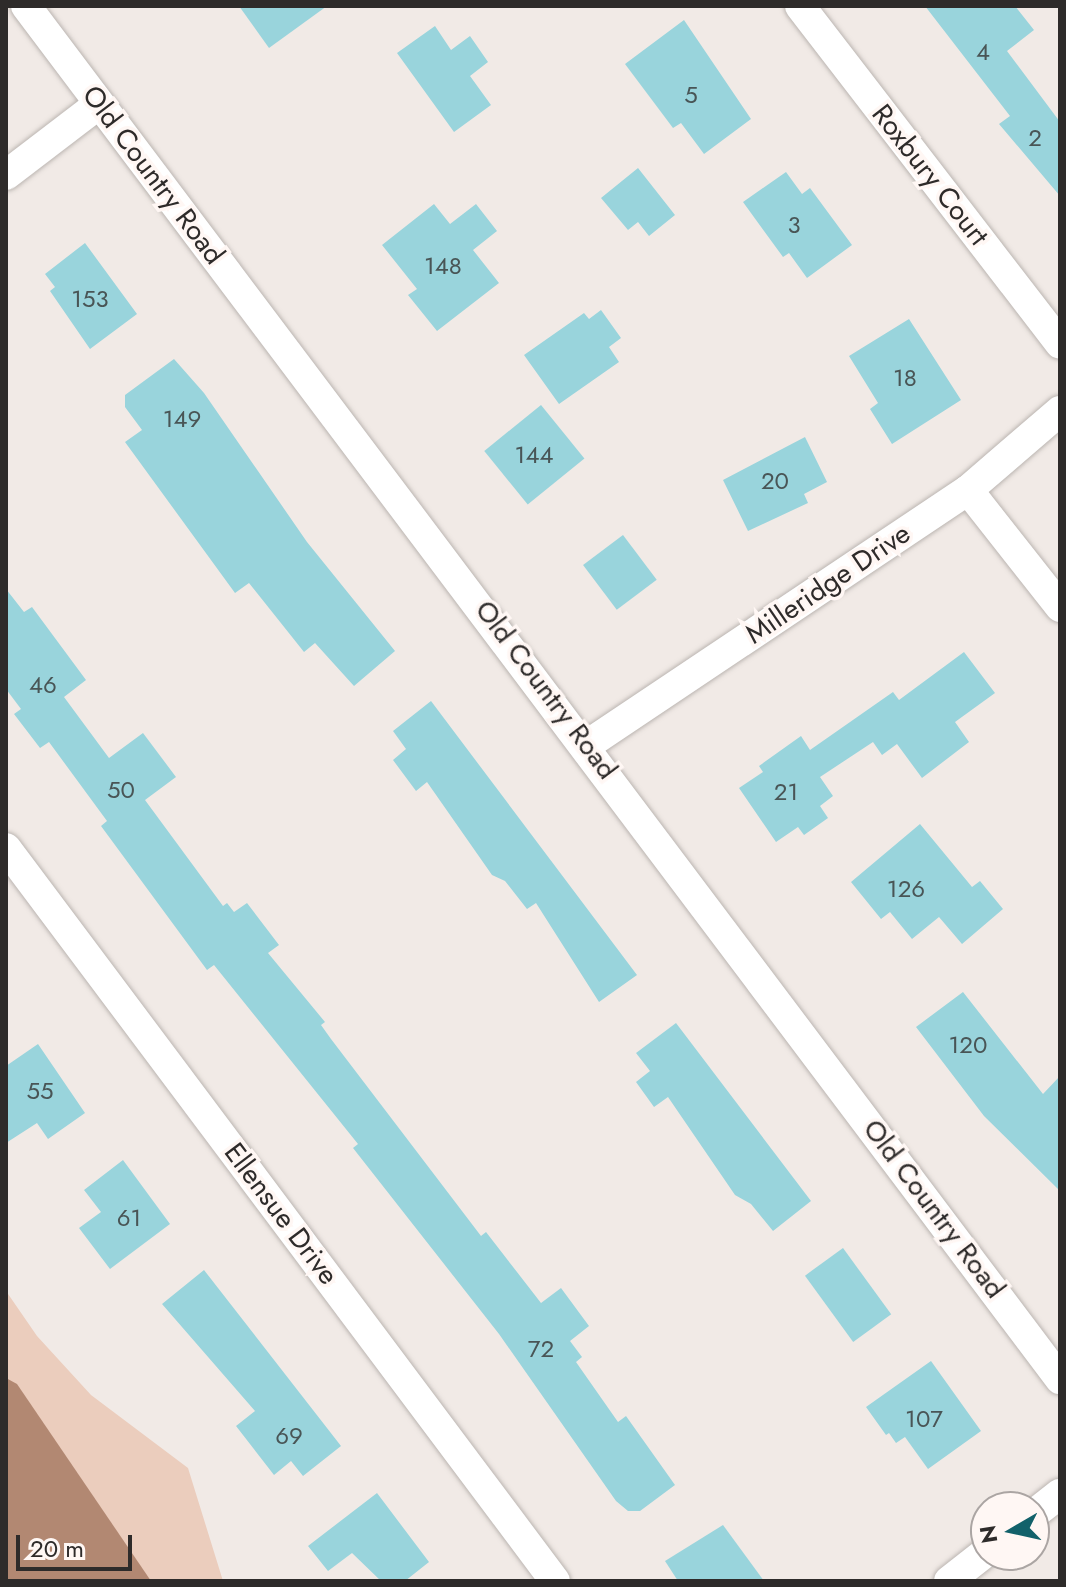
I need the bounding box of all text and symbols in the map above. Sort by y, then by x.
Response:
house number: 4 [976,38,990,66]
street label: Old Country Road [75,79,231,271]
house number: 5 [684,81,698,109]
street label: Roxbury Court [865,98,995,252]
house number: 2 [1028,124,1042,152]
house number: 3 [787,211,801,239]
house number: 148 [424,252,462,280]
house number: 153 [71,285,109,313]
house number: 18 [893,364,917,392]
house number: 149 [163,405,201,433]
house number: 144 [515,441,553,469]
house number: 20 [761,467,789,495]
street label: Milleridge Drive [739,517,917,651]
street label: Old Country Road [468,594,624,786]
house number: 46 [29,671,57,699]
house number: 50 [107,776,135,804]
house number: 21 [774,778,798,806]
house number: 126 [887,875,925,903]
house number: 120 [949,1031,987,1059]
house number: 55 [26,1077,54,1105]
street label: Old Country Road [856,1113,1012,1305]
street label: Ellensue Drive [217,1137,345,1291]
house number: 61 [117,1204,141,1232]
house number: 72 [528,1335,554,1363]
house number: 107 [905,1405,943,1433]
house number: 69 [275,1422,303,1450]
north arrow [970,1491,1050,1571]
scale bar [20,1519,136,1569]
text: N [971,1523,1005,1546]
text: 20 m [30,1531,84,1566]

